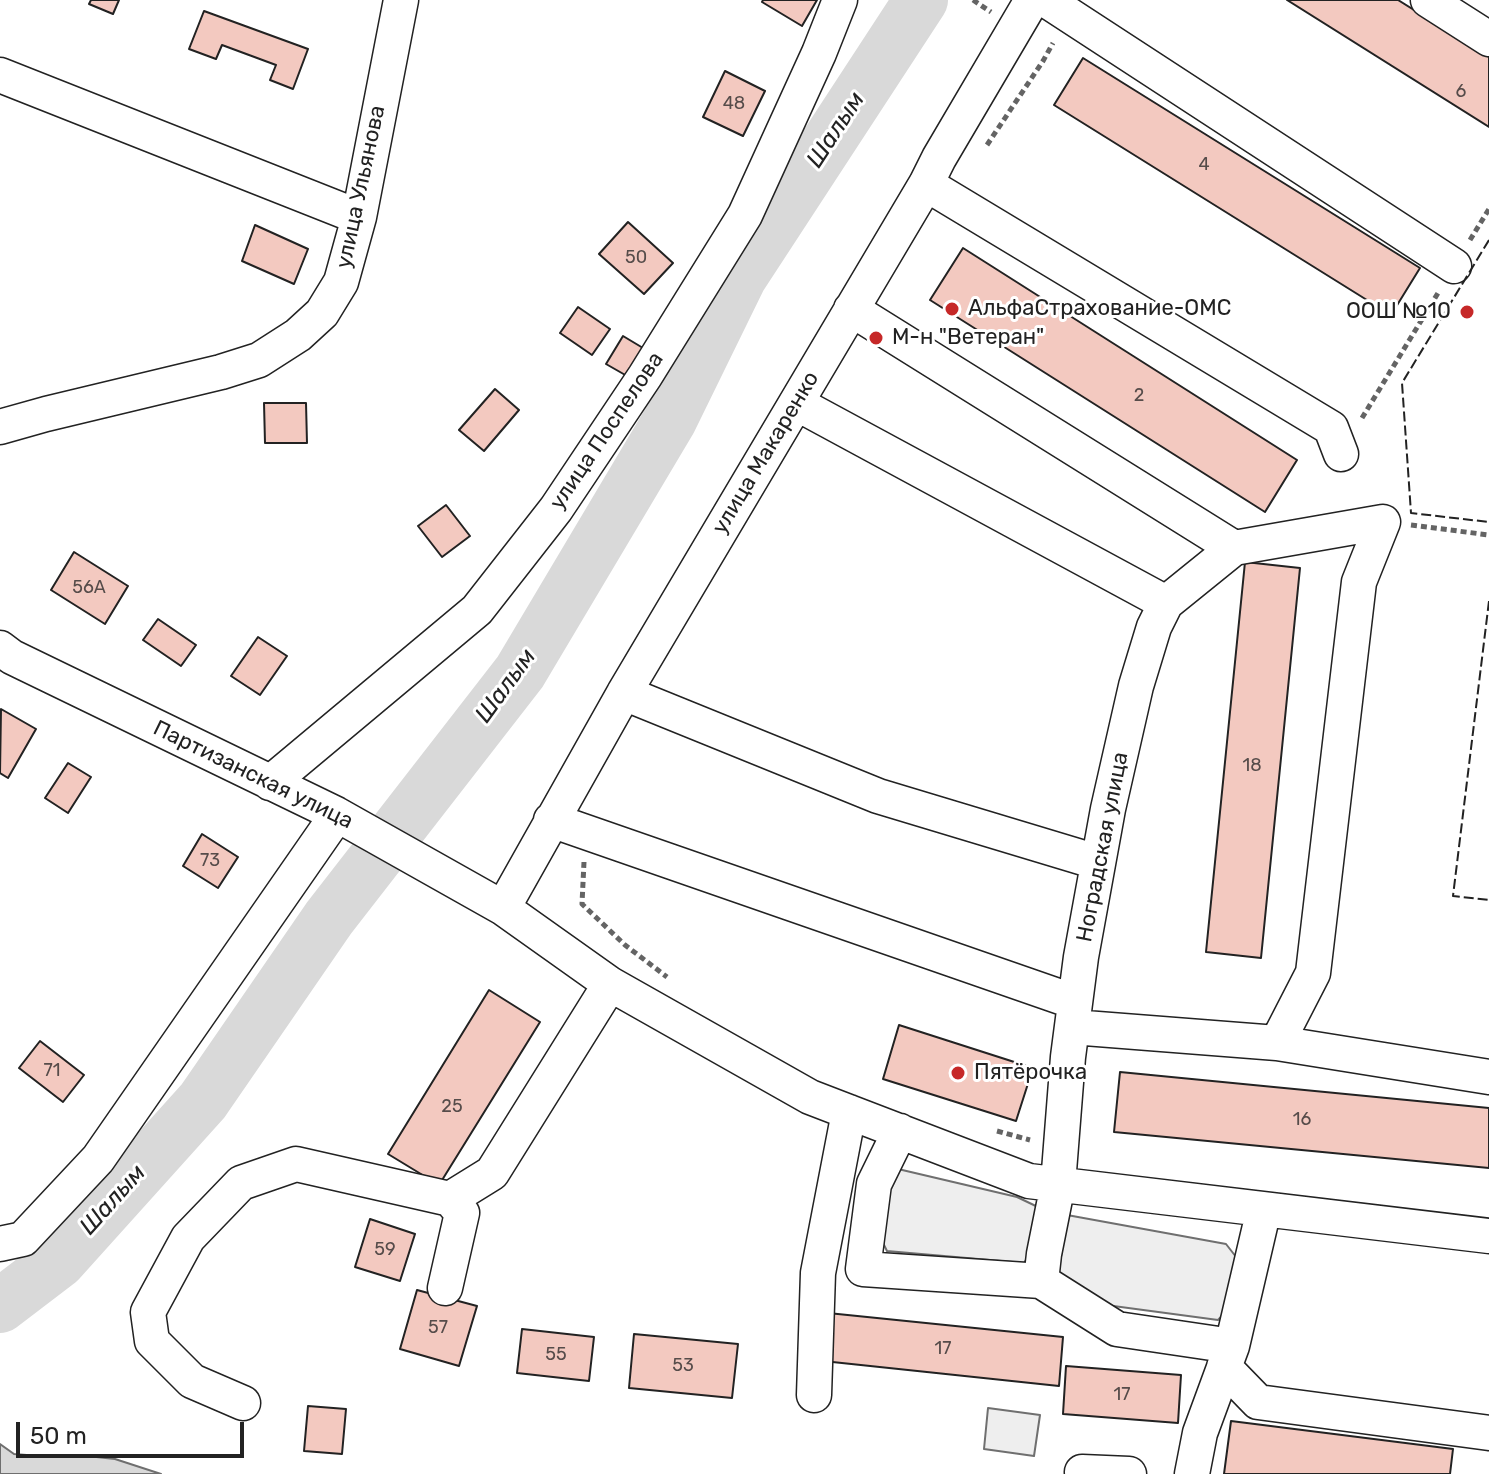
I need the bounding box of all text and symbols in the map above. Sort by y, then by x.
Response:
house number: 6 [1456,81,1466,103]
water label: Шалым [801,87,871,173]
house number: 48 [723,93,745,115]
street label: улица Ульянова [331,103,391,271]
house number: 4 [1198,154,1210,176]
house number: 50 [625,247,647,269]
place label: АльфаСтрахование-ОМС [968,296,1231,322]
place label: ООШ №10 [1346,299,1451,325]
marker: АльфаСтрахование-ОМС [943,300,961,318]
marker: ООШ №10 [1458,303,1476,321]
place label: М-н "Ветеран" [892,325,1044,351]
marker: М-н "Ветеран" [867,329,885,347]
street label: улица Поспелова [545,347,669,515]
street label: улица Макаренко [707,367,825,539]
house number: 2 [1134,385,1144,407]
house number: 56А [72,577,106,599]
water label: Шалым [470,643,542,729]
street label: Партизанская улица [149,715,357,835]
street label: Ноградская улица [1072,750,1134,944]
house number: 18 [1242,755,1262,777]
house number: 73 [200,850,220,872]
house number: 71 [44,1060,60,1082]
place label: Пятёрочка [974,1060,1087,1086]
marker: Пятёрочка [949,1064,967,1082]
house number: 25 [441,1096,463,1118]
house number: 16 [1293,1109,1311,1131]
water label: Шалым [74,1159,152,1241]
house number: 59 [374,1239,396,1261]
house number: 57 [428,1317,448,1339]
house number: 17 [935,1338,951,1360]
house number: 55 [545,1344,567,1366]
house number: 53 [672,1355,694,1377]
house number: 17 [1114,1384,1130,1406]
scale bar [20,1406,248,1456]
text: 50 m [30,1422,87,1450]

